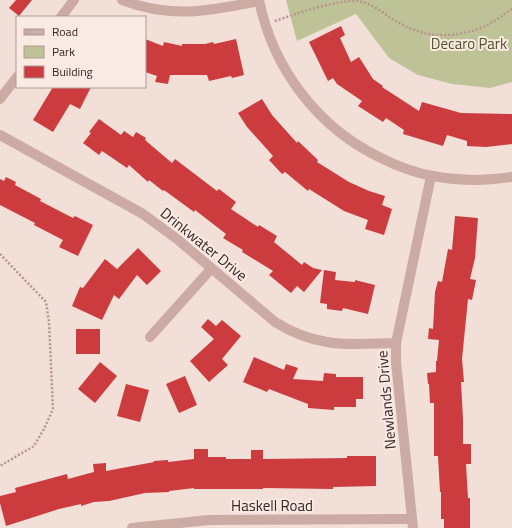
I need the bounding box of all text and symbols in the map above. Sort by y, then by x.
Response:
legend [16,16,146,88]
text: Road [52,22,78,41]
park label: Decaro Park [431,32,507,55]
text: Park [52,42,75,61]
text: Building [52,62,93,81]
street label: Drinkwater Drive [155,202,253,286]
street label: Newlands Drive [370,350,402,450]
street label: Haskell Road [231,494,313,517]

